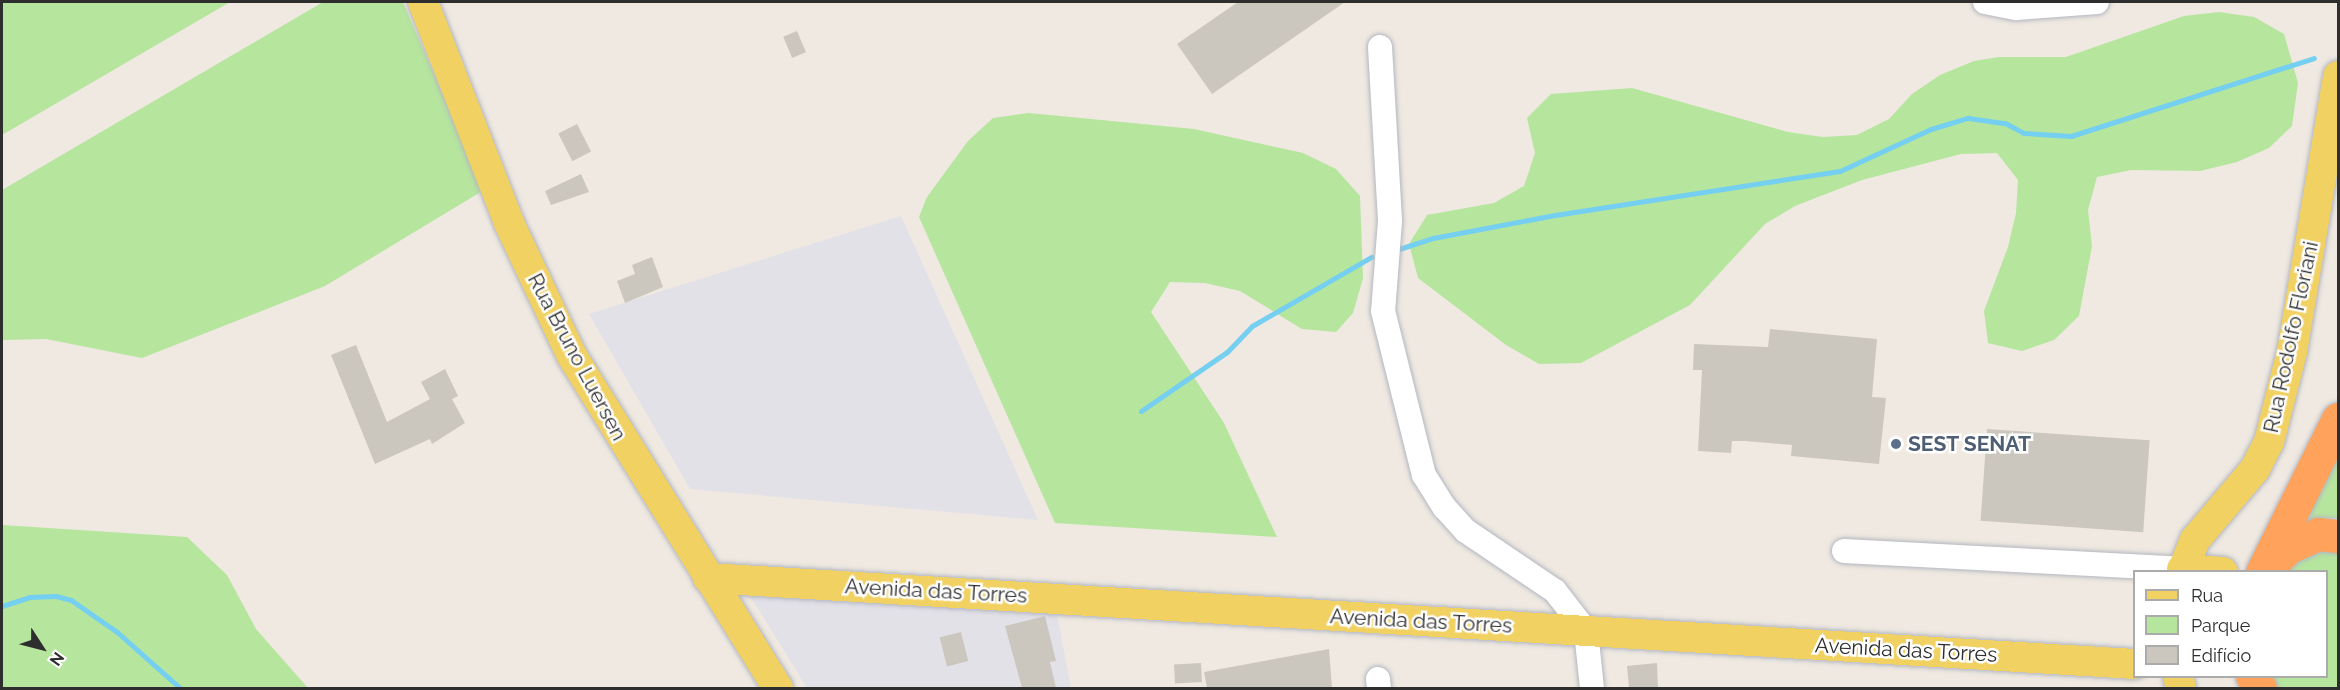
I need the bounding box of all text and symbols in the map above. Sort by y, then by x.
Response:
street label: Rua Rodolfo Floriani [2258,239,2324,435]
street label: Rua Bruno Luersen [522,269,632,445]
place label: SEST SENAT [1908,431,2032,457]
marker: SEST SENAT [1889,437,1903,451]
legend [2133,570,2328,678]
street label: Avenida das Torres [844,574,1028,608]
text: Rua [2191,585,2223,606]
street label: Avenida das Torres [1329,604,1513,638]
text: Parque [2191,615,2250,636]
north arrow [12,618,72,678]
street label: Avenida das Torres [1814,633,1998,667]
text: Edifício [2191,645,2251,666]
text: N [46,648,68,669]

